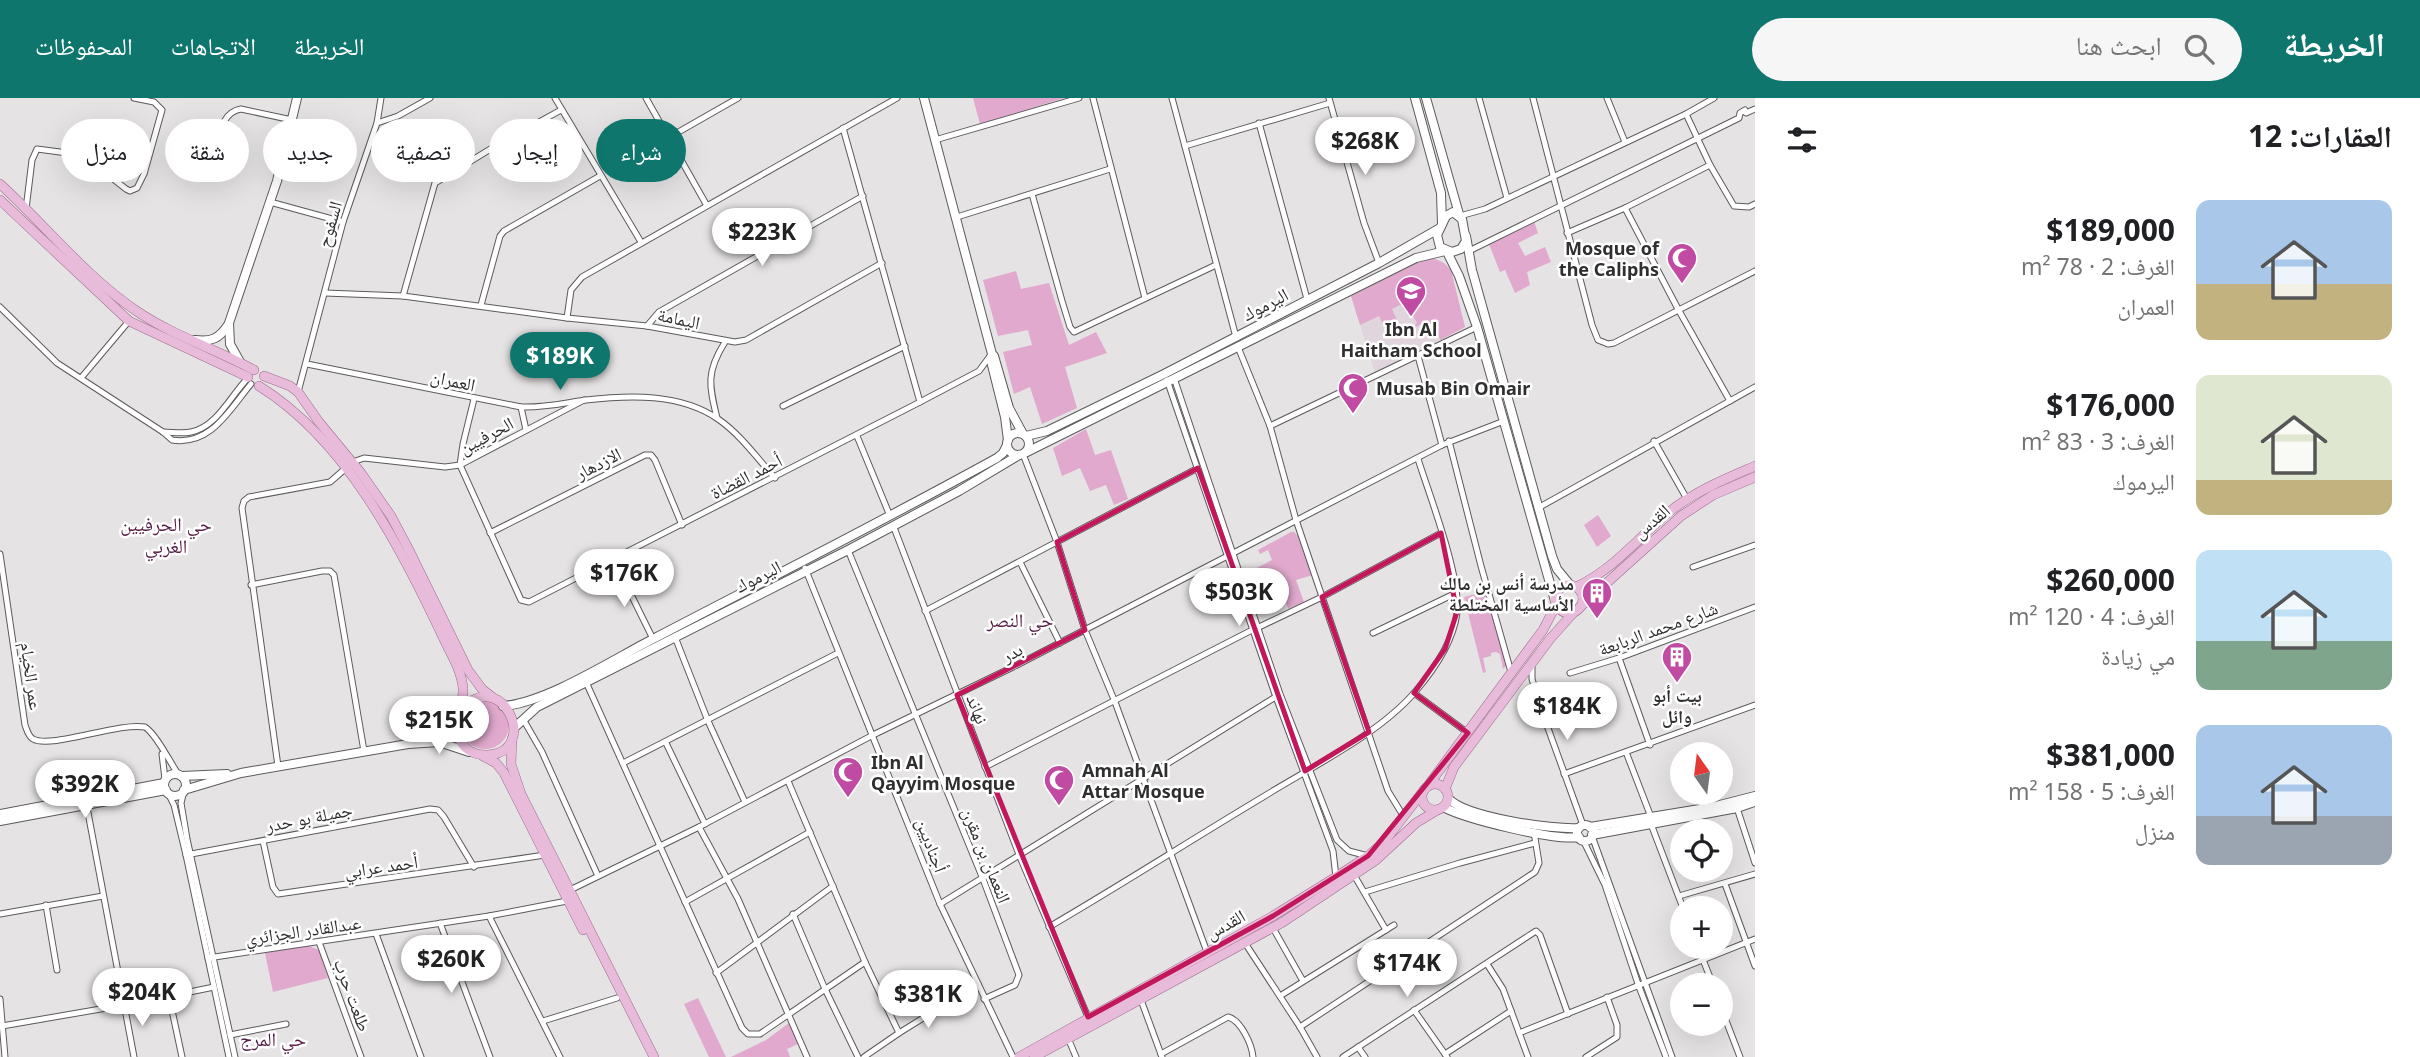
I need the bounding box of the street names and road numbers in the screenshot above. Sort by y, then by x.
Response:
street label: السفوح [311,198,348,250]
street label: اليرموك [1238,282,1292,326]
street label: اليمامة [656,302,702,334]
street label: العمران [428,364,478,396]
street label: الحرفيين [455,411,517,459]
street label: الازدهار [570,441,625,485]
street label: أحمد القضاة [706,448,786,504]
street label: القدس [1627,498,1675,544]
street label: اليرموك [731,554,785,598]
street label: شارع محمد الربابعة [1595,595,1721,661]
street label: بدر [997,637,1027,668]
street label: عمر الخيام [14,640,49,712]
street label: نهاند [961,691,995,727]
street label: جميلة بو حدر [263,797,354,837]
street label: النعمان بن مقرن [957,804,1017,906]
street label: أجناديين [911,814,953,876]
street label: أحمد عرابي [343,849,420,887]
street label: القدس [1201,903,1249,945]
street label: عبدالقادر الجزائري [244,910,363,954]
street label: طلعت حرب [329,955,377,1035]

